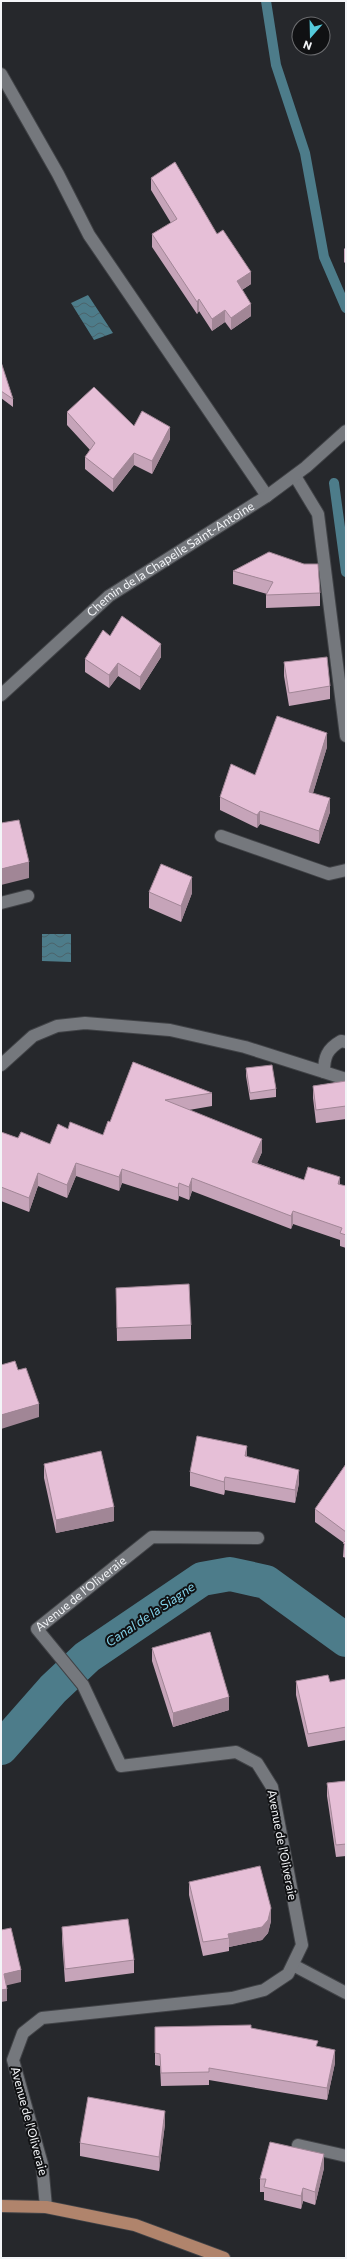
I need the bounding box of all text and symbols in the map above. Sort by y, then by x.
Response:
north arrow [291,16,331,56]
text: N [301,38,314,53]
street label: Chemin de la Chapelle Saint-Antoine [83,498,256,619]
street label: Avenue de l'Oliveraie [32,1553,128,1634]
water label: Canal de la Siagne [102,1578,198,1650]
street label: Avenue de l'Oliveraie [265,1789,301,1901]
street label: Avenue de l'Oliveraie [9,2065,51,2177]

